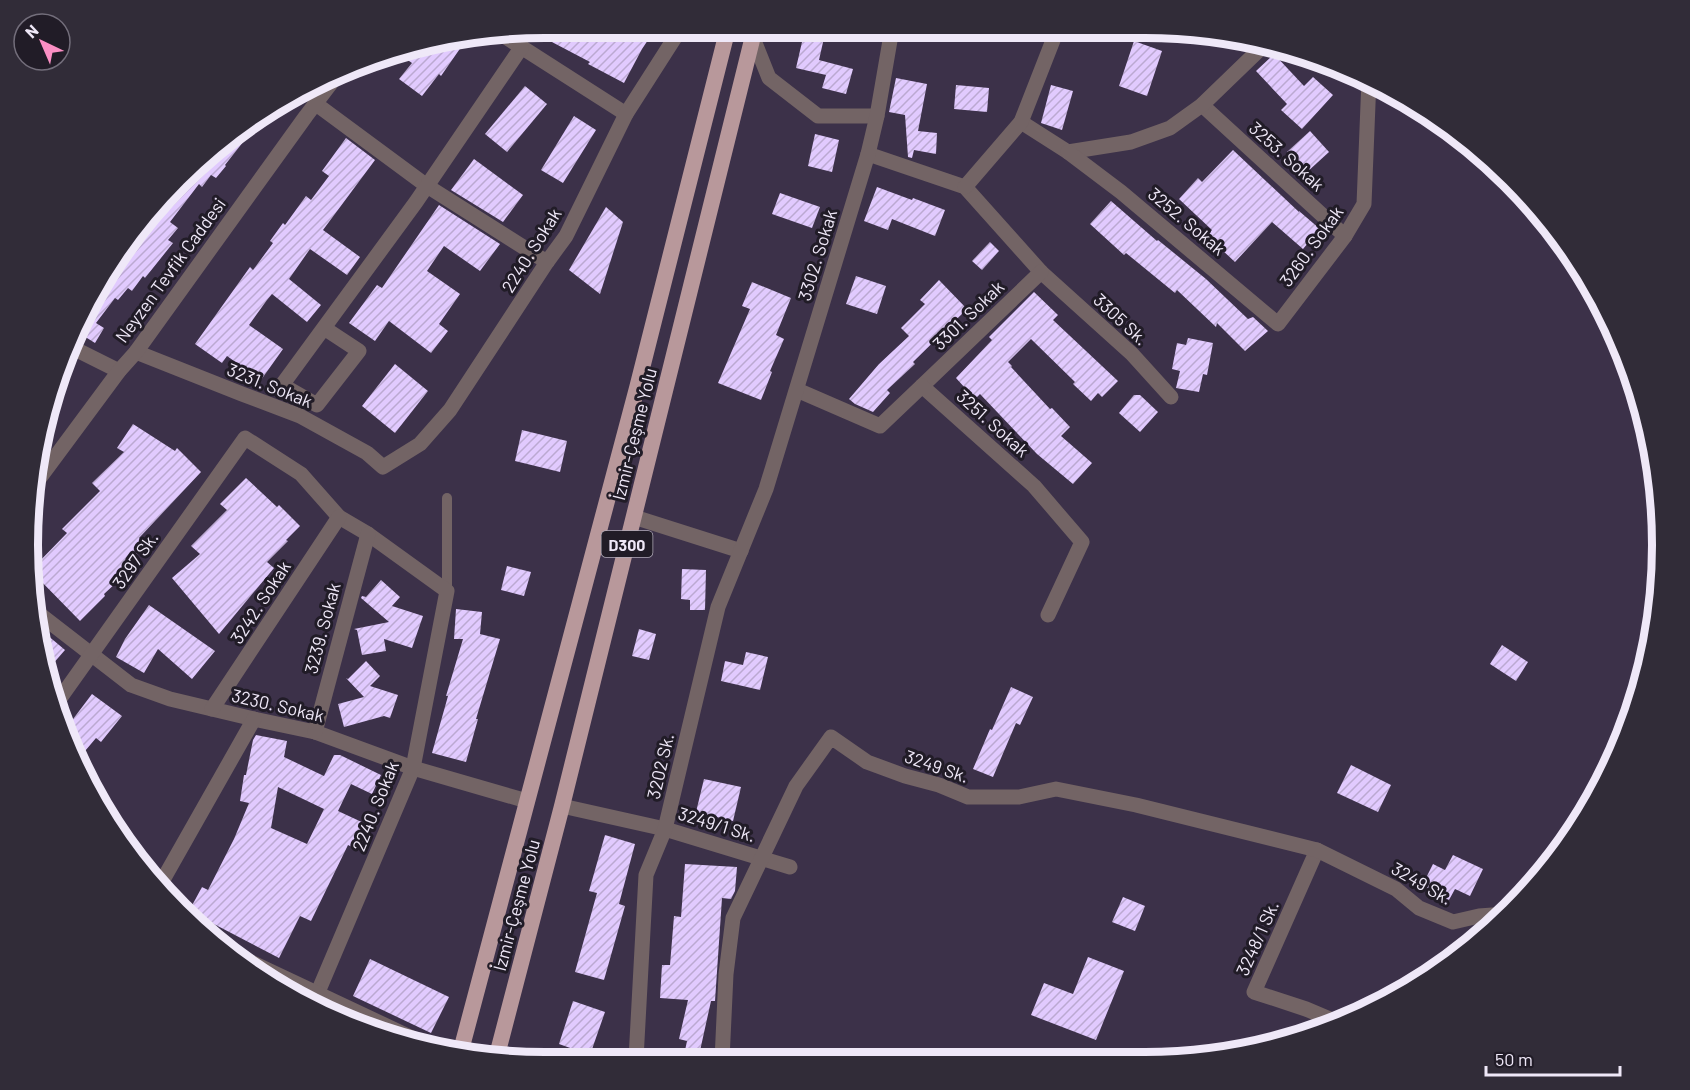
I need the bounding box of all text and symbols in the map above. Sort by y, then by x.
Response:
north arrow [12,12,72,72]
text: N [21,20,42,41]
street label: 3253. Sokak [1245,117,1329,195]
street label: 3252. Sokak [1144,182,1230,260]
street label: Neyzen Tevfik Caddesi [110,193,230,347]
street label: 3260. Sokak [1274,201,1348,291]
street label: 2240. Sokak [496,204,566,296]
street label: 3302. Sokak [793,207,841,303]
street label: 3301. Sokak [928,276,1008,354]
street label: 3305 Sk. [1089,288,1153,350]
street label: 3231. Sokak [224,358,316,412]
street label: İzmir-Çeşme Yolu [607,366,661,502]
street label: 3251. Sokak [952,385,1034,461]
street label: 3297 Sk. [107,527,163,593]
road number: D300 [602,531,652,557]
street label: 3242. Sokak [225,556,295,648]
street label: 3239. Sokak [299,580,345,676]
street label: 3230. Sokak [230,684,326,726]
street label: 3202 Sk. [642,731,678,801]
street label: 3249 Sk. [902,745,972,787]
street label: 2240. Sokak [347,758,403,854]
street label: 3249/1 Sk. [676,802,758,846]
street label: İzmir-Çeşme Yolu [488,837,544,973]
street label: 3249 Sk. [1388,857,1456,909]
street label: 3248/1 Sk. [1231,897,1283,979]
scale bar [1486,1039,1620,1077]
text: 50 m [1495,1048,1533,1070]

